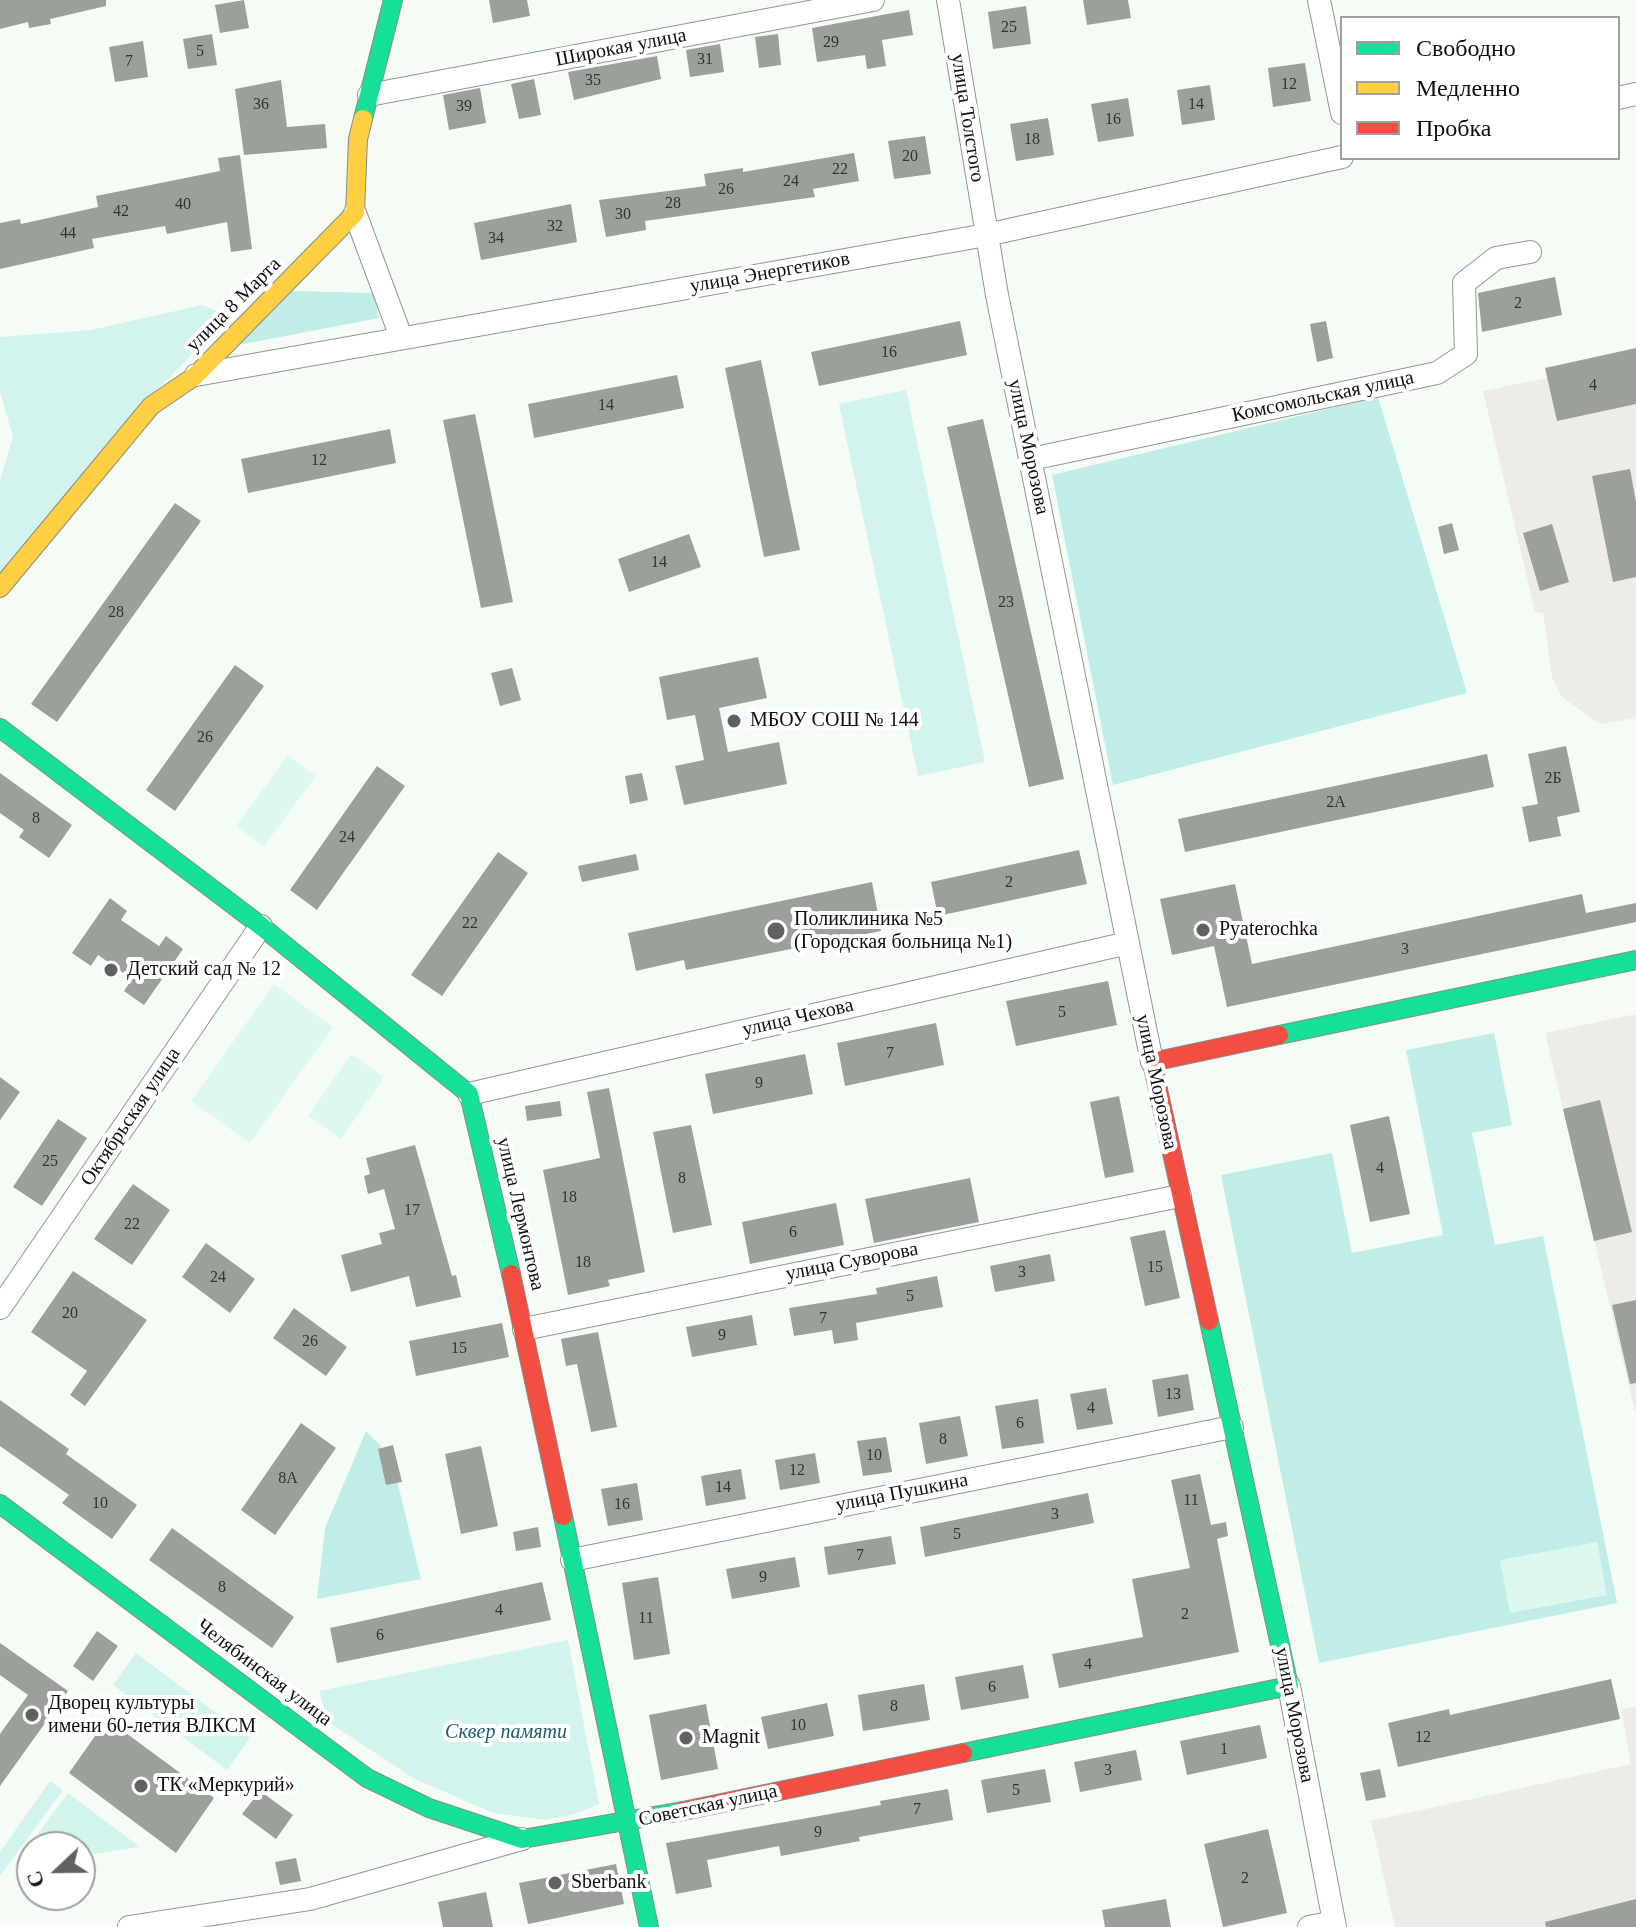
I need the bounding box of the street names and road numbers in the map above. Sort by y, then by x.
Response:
street label: Широкая улица [554,24,688,72]
street label: улица Толстого [945,52,989,184]
street label: улица Энергетиков [688,247,852,299]
street label: улица 8 Марта [182,253,286,357]
street label: Комсомольская улица [1230,366,1416,428]
street label: улица Морозова [1002,377,1054,517]
street label: улица Чехова [740,994,856,1042]
street label: улица Морозова [1130,1012,1182,1152]
street label: Октябрьская улица [76,1043,186,1191]
street label: улица Лермонтова [491,1135,549,1293]
street label: улица Суворова [784,1237,920,1287]
street label: улица Пушкина [834,1468,970,1518]
street label: Челябинская улица [192,1614,336,1732]
street label: улица Морозова [1269,1645,1319,1785]
street label: Советская улица [636,1780,780,1832]

